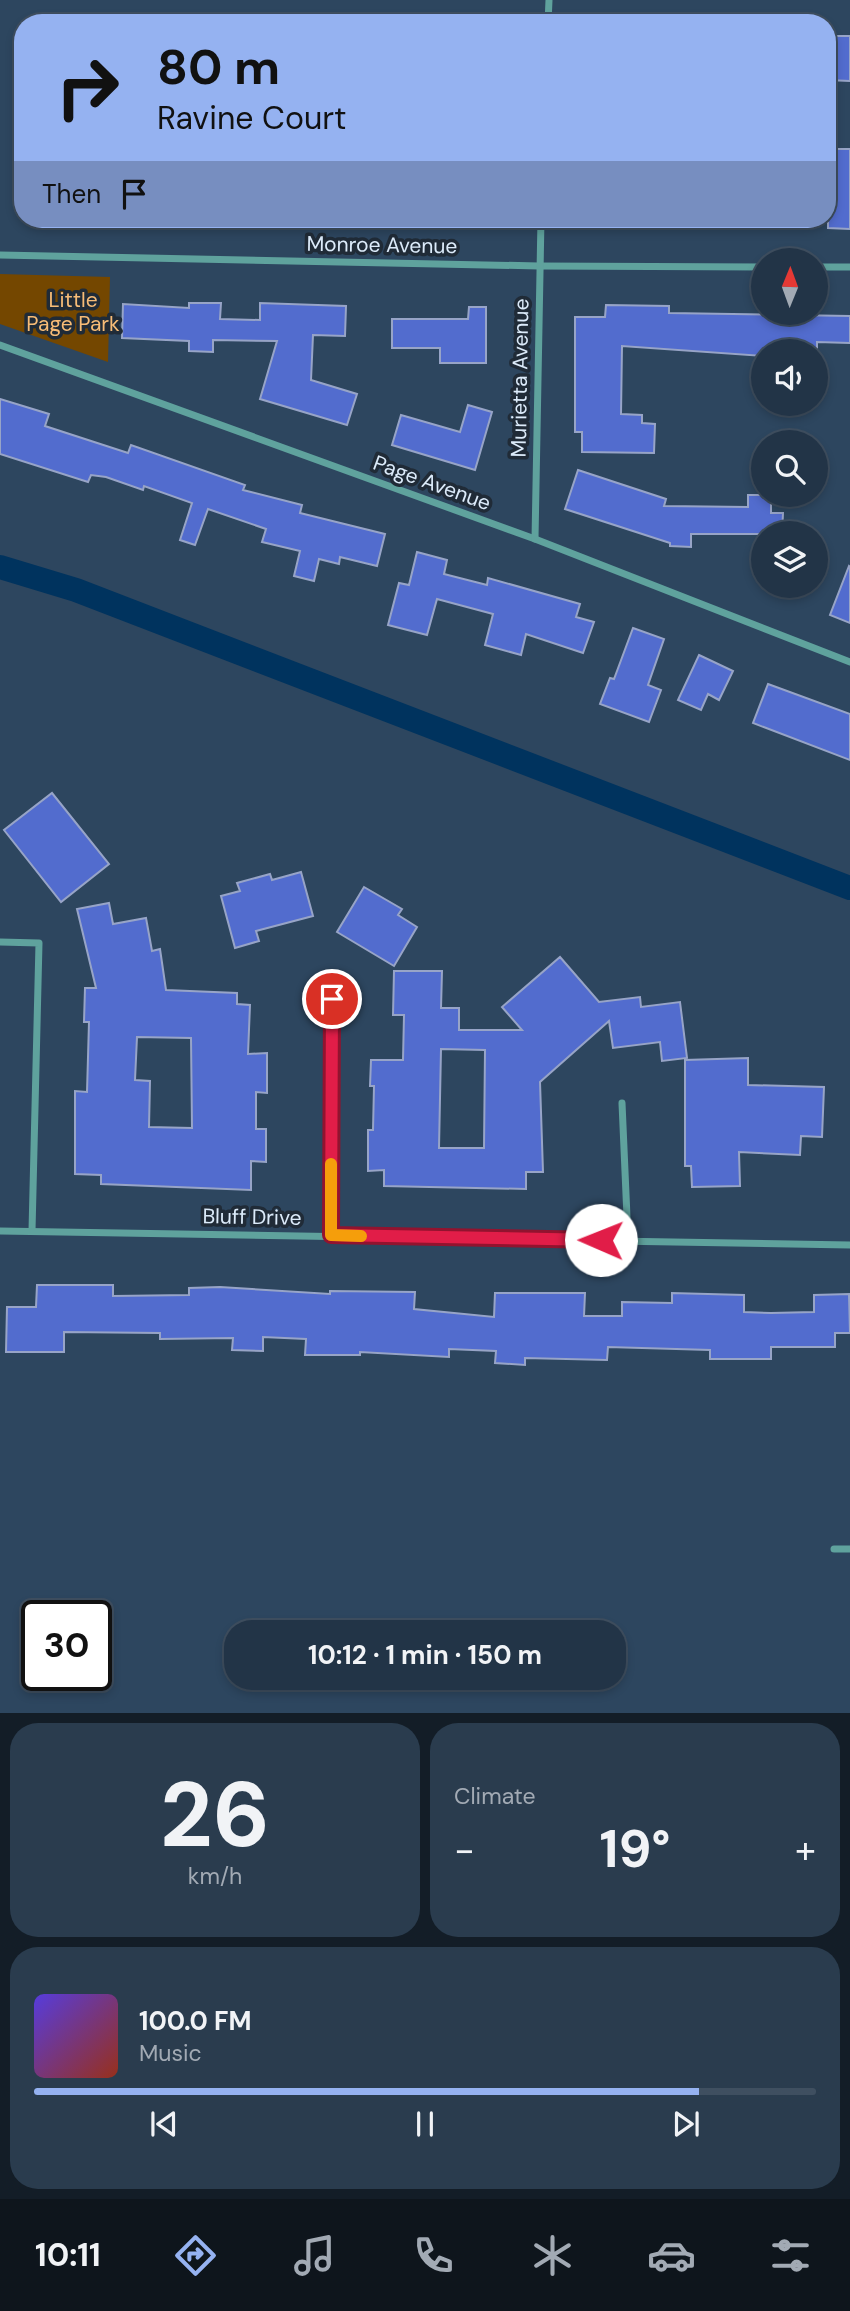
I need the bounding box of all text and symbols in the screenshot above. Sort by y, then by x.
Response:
text: 80 m [157,35,280,99]
icon: right [42,42,133,133]
text: Ravine Court [157,97,347,139]
icon: arrive [115,175,153,213]
text: Then [42,177,101,211]
street label: Monroe Avenue [306,230,458,260]
north arrow [751,248,828,326]
map controls [751,248,828,598]
park label: Little Page Park [26,286,120,338]
street label: Murietta Avenue [505,298,535,458]
button: sound [751,339,828,416]
button: search [751,430,828,507]
street label: Page Avenue [369,449,495,517]
button: layers [751,521,828,598]
pin [302,969,362,1029]
icon: arrive [313,980,351,1018]
street label: Bluff Drive [202,1202,302,1232]
position arrow [564,1203,638,1277]
speed limit sign: 30 [21,1600,112,1691]
text: 10:12 · 1 min · 150 m [308,1638,542,1672]
text: 26 [160,1756,270,1874]
text: Climate [454,1781,536,1811]
text: 19° [600,1815,670,1883]
text: − [454,1825,475,1875]
text: + [795,1825,816,1875]
text: km/h [188,1861,242,1891]
text: 100.0 FM [139,2004,251,2038]
text: Music [139,2038,202,2068]
icon: previous [145,2105,183,2143]
icon: pause [406,2105,444,2143]
icon: next [667,2105,705,2143]
icon: directions [171,2231,220,2280]
icon: music [290,2231,339,2280]
icon: phone [409,2231,458,2280]
icon: climate [528,2231,577,2280]
icon: car [647,2231,696,2280]
icon: filters [766,2231,815,2280]
text: 10:11 [35,2234,101,2276]

